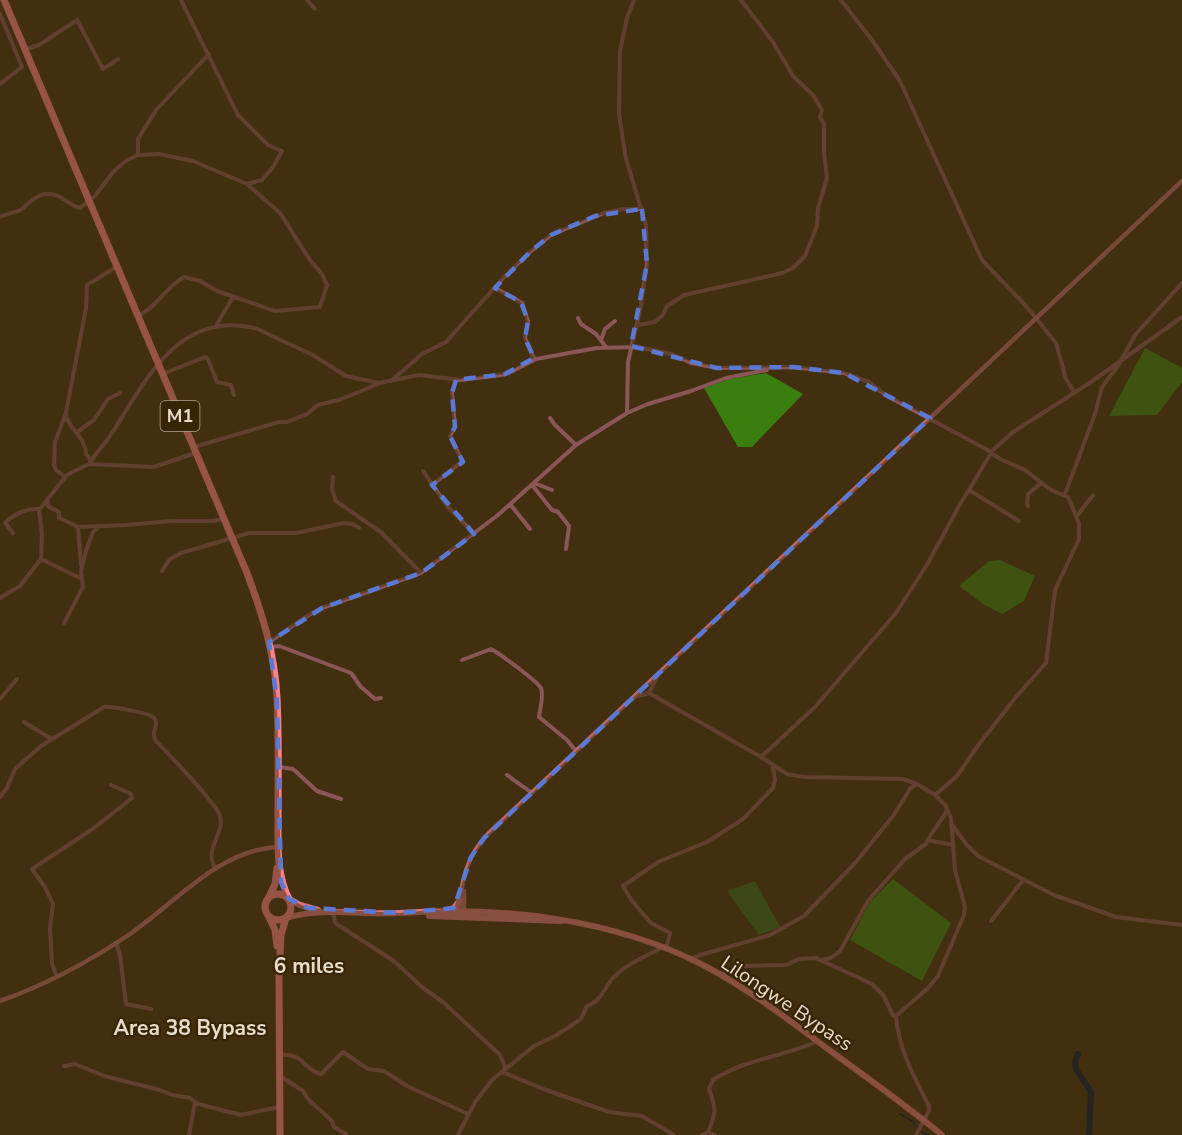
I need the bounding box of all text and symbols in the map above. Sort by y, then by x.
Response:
road number: M1 [160,401,200,431]
street label: Lilongwe Bypass [716,949,858,1057]
district label: 6 miles [274,952,344,980]
district label: Area 38 Bypass [113,1014,267,1042]

